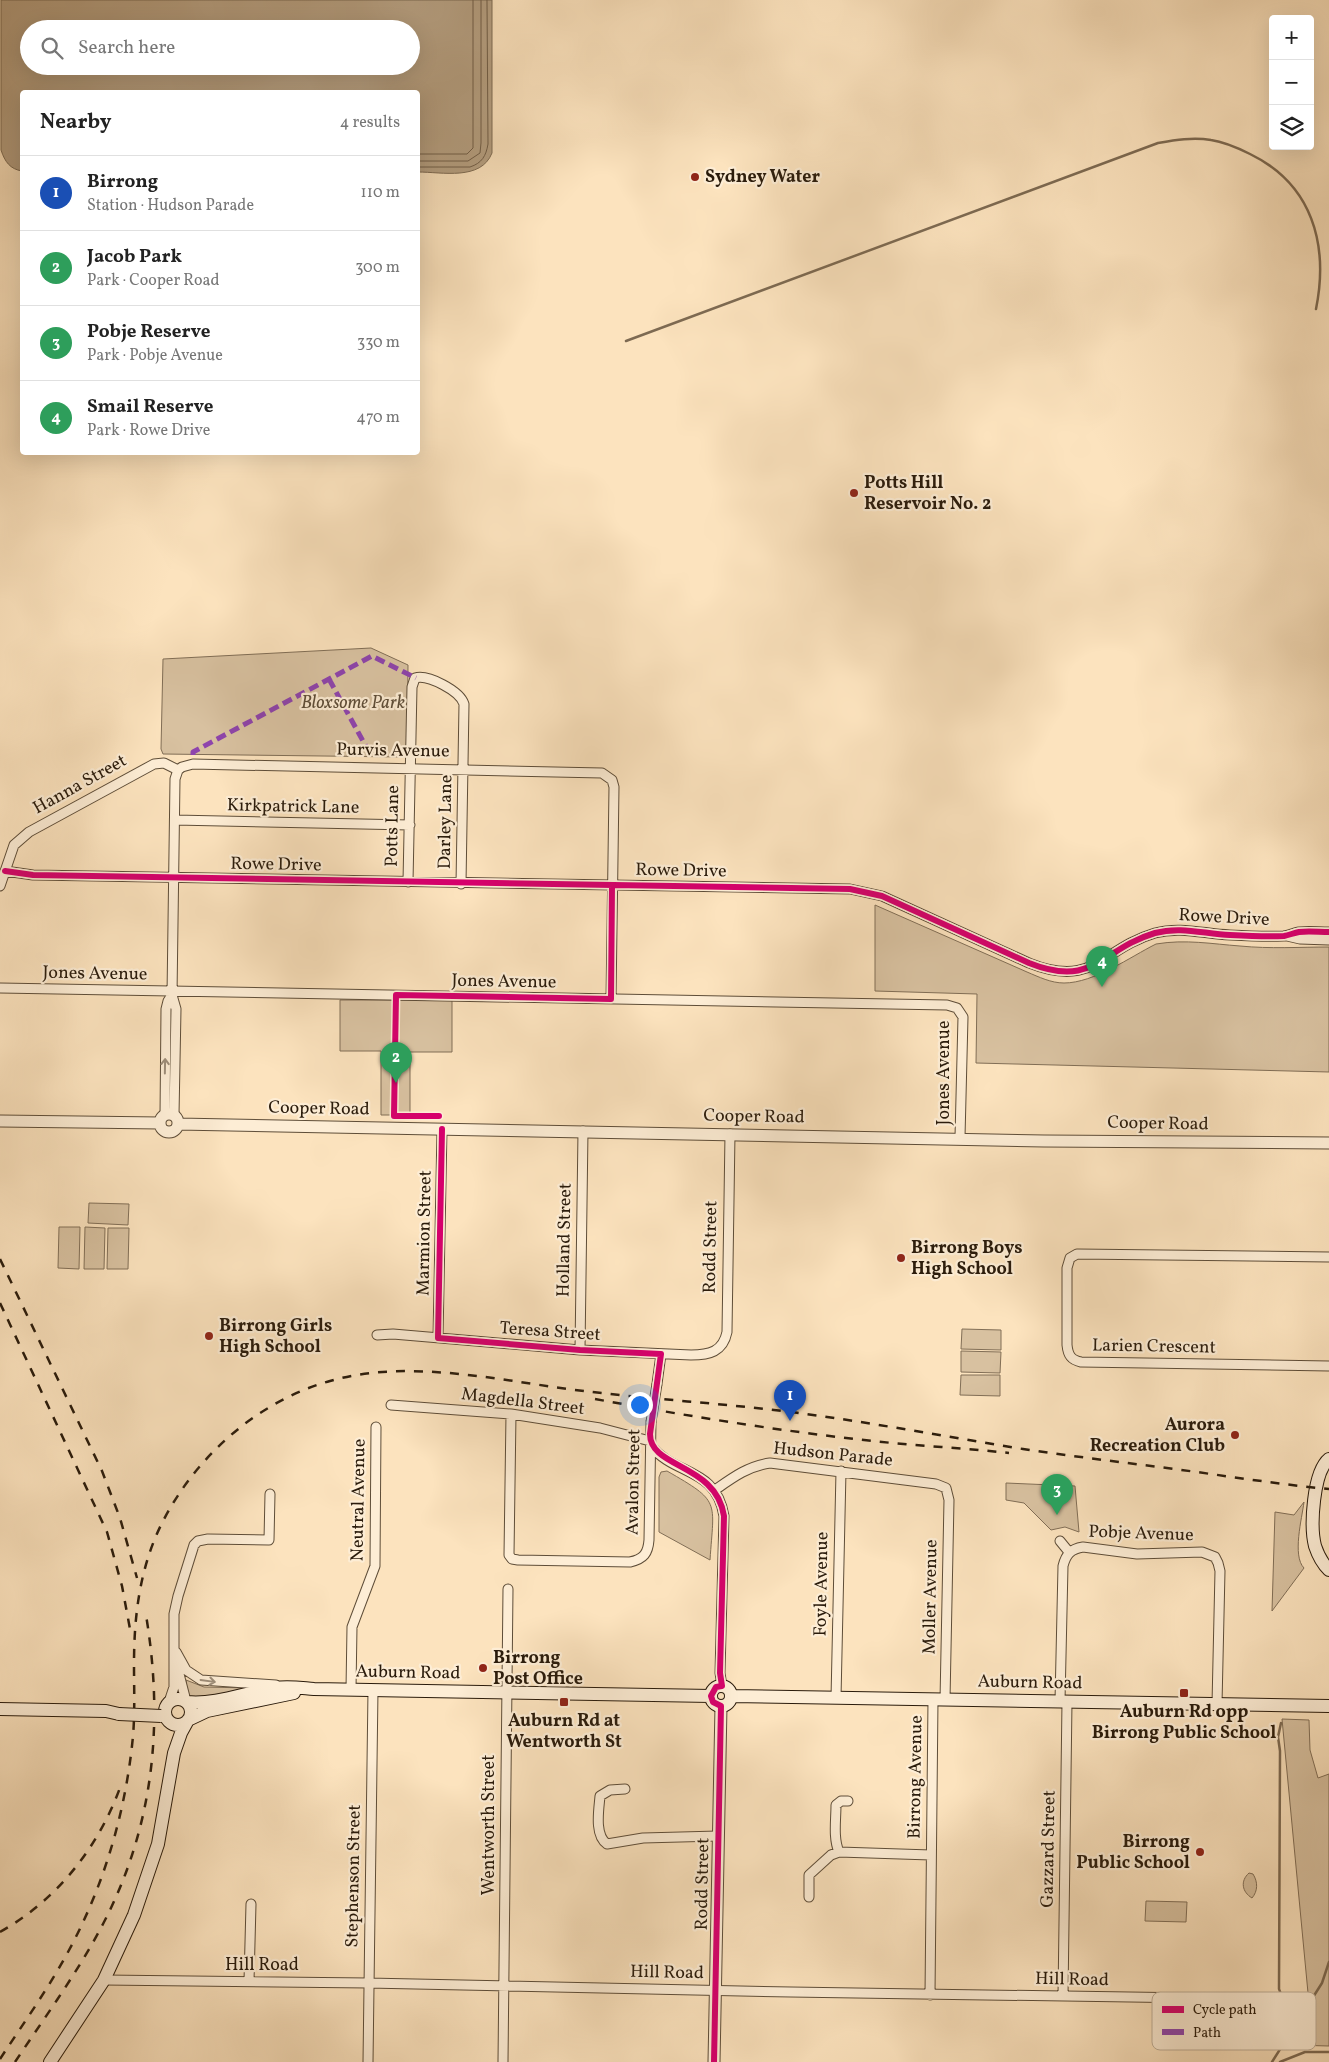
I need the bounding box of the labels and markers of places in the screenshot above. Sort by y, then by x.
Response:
place label: Sydney Water [705,165,820,190]
marker: Sydney Water [689,171,701,183]
place label: Potts Hill Reservoir No. 2 [864,471,991,517]
marker: Potts Hill Reservoir No. 2 [848,487,860,499]
pin: 4 [1086,946,1118,987]
pin: 2 [380,1042,412,1083]
place label: Birrong Boys High School [911,1236,1023,1282]
marker: Birrong Boys High School [895,1252,907,1264]
place label: Birrong Girls High School [219,1314,332,1360]
marker: Birrong Girls High School [203,1330,215,1342]
pin: 1 [774,1380,806,1421]
place label: Aurora Recreation Club [1090,1413,1225,1459]
marker: Aurora Recreation Club [1229,1429,1241,1441]
pin: 3 [1041,1474,1073,1515]
place label: Birrong Post Office [493,1646,583,1692]
marker: Birrong Post Office [477,1662,489,1674]
marker: Auburn Rd opp Birrong Public School [1178,1687,1190,1699]
marker: Auburn Rd at Wentworth St [558,1696,570,1708]
place label: Auburn Rd opp Birrong Public School [1092,1700,1276,1746]
place label: Auburn Rd at Wentworth St [506,1709,622,1755]
place label: Birrong Public School [1076,1830,1190,1876]
marker: Birrong Public School [1194,1846,1206,1858]

